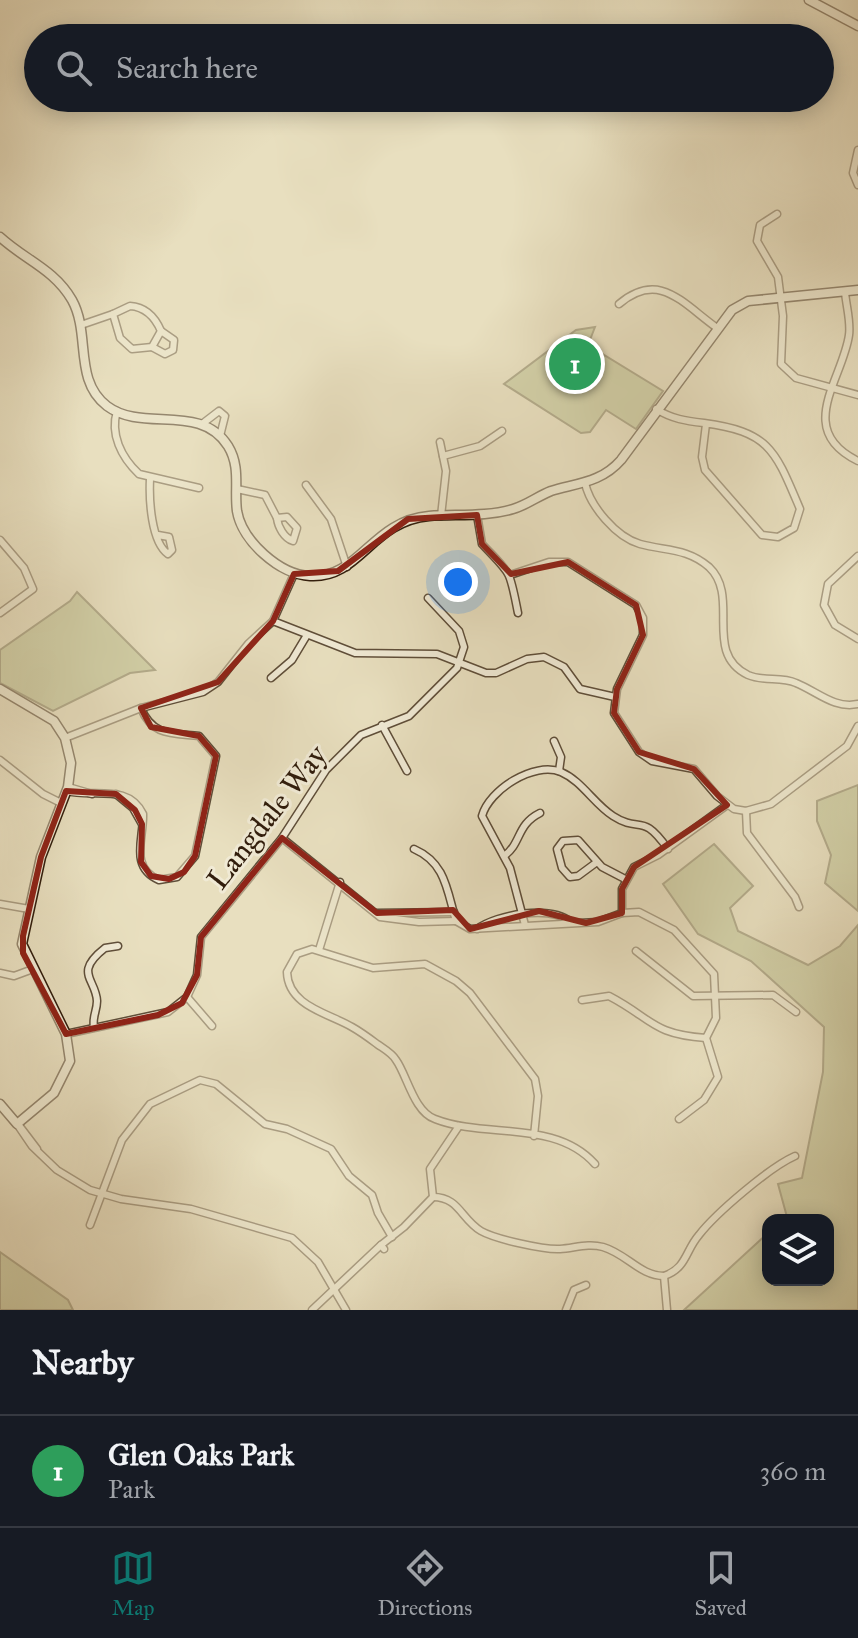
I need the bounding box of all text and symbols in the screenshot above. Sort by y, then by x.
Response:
search box [24,24,834,112]
icon: search [52,46,96,90]
text: Search here [116,50,258,86]
pin: 1 [549,334,601,394]
your location [438,562,478,602]
street label: Langdale Way [200,737,335,896]
map controls [762,1214,834,1286]
button: layers [762,1214,834,1286]
text: Nearby [32,1342,134,1383]
text: Glen Oaks Park [108,1437,294,1473]
text: 1 [53,1455,63,1487]
text: 360 m [760,1455,826,1487]
text: Park [108,1473,155,1505]
tab: Map [111,1546,155,1621]
tab: Directions [377,1546,472,1621]
tab: Saved [695,1546,747,1621]

